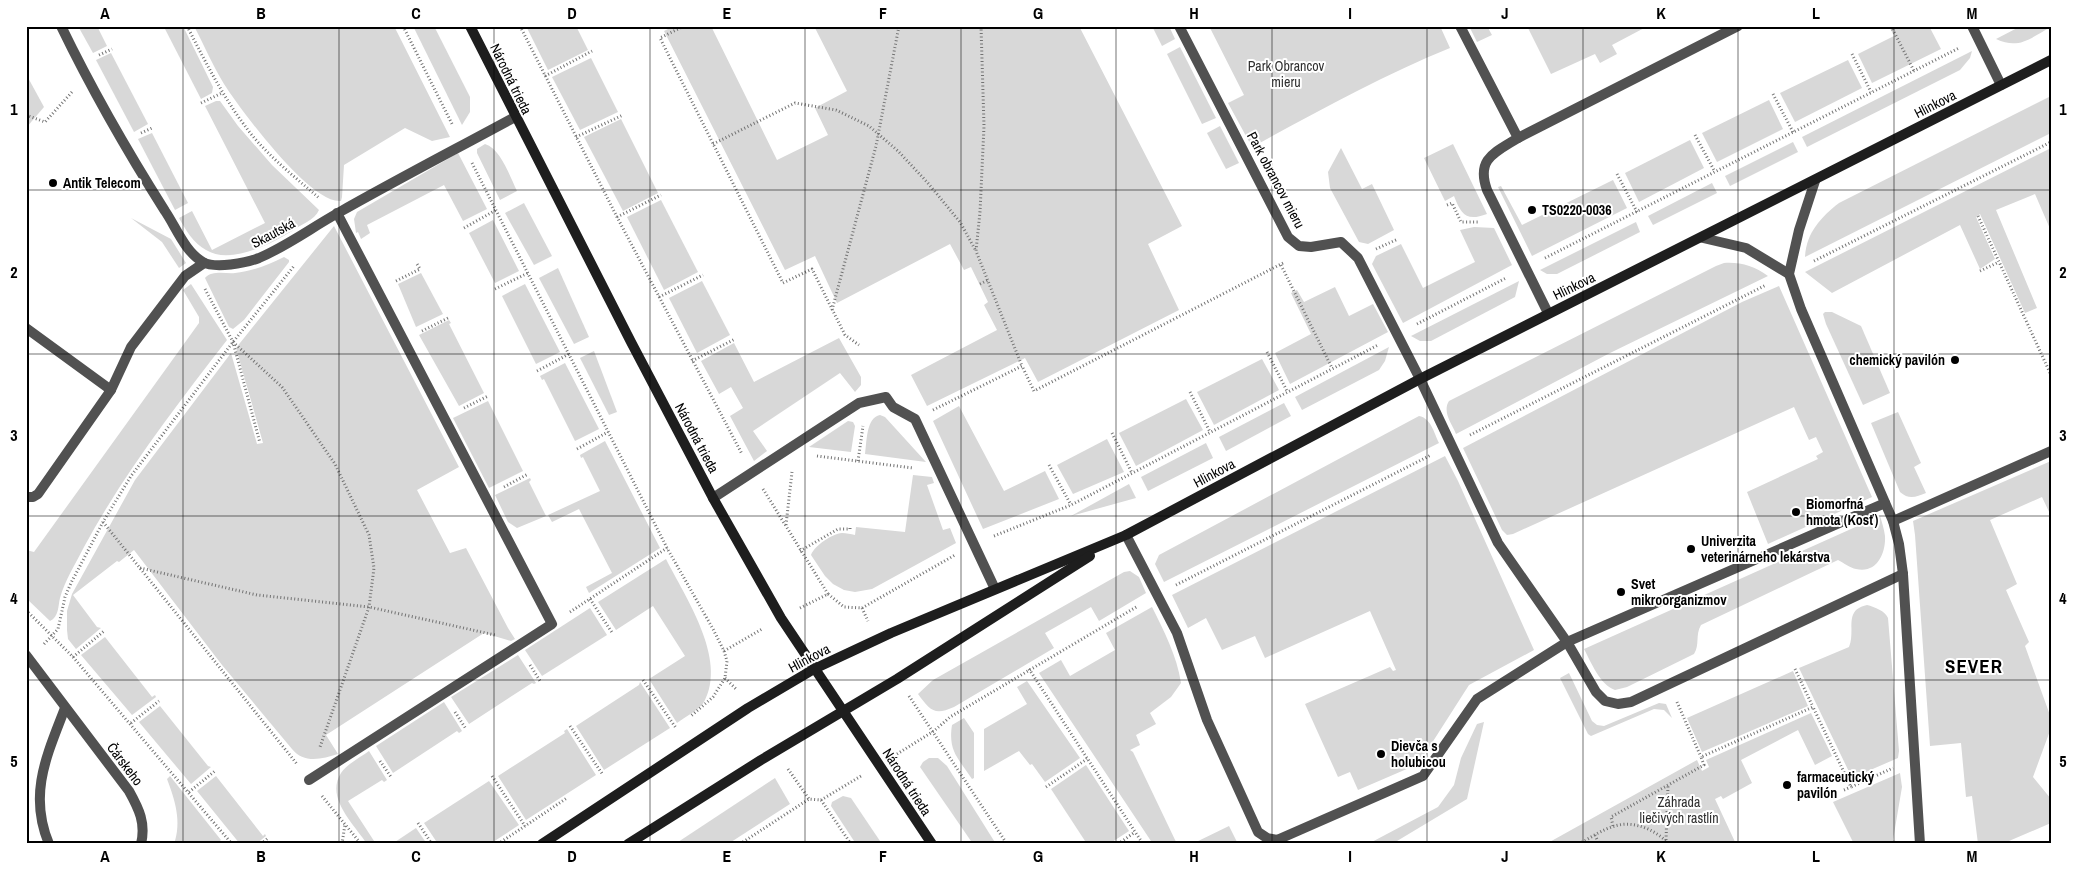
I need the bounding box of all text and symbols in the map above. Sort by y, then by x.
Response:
text: A [100,2,110,24]
text: B [256,2,266,24]
text: C [411,2,421,24]
text: D [567,2,577,24]
text: E [723,2,732,24]
text: F [879,2,887,24]
text: G [1033,2,1043,24]
text: H [1189,2,1199,24]
text: I [1348,2,1352,24]
text: J [1501,2,1509,24]
text: K [1656,2,1666,24]
text: L [1812,2,1820,24]
text: M [1967,2,1978,24]
street label: Národná trieda [486,41,536,118]
park label: Park Obrancov mieru [1248,57,1325,91]
street label: Hlinkova [1911,86,1960,122]
text: 1 [10,98,18,120]
text: 1 [2059,98,2067,120]
street label: Park obrancov mieru [1243,129,1309,231]
place label: Antik Telecom [63,174,141,192]
marker: Antik Telecom [47,177,59,189]
place label: TS0220-0036 [1542,201,1612,219]
marker: TS0220-0036 [1526,204,1538,216]
street label: Skautská [248,214,299,252]
text: 2 [10,261,18,283]
text: 2 [2059,261,2067,283]
street label: Hlinkova [1550,268,1599,304]
place label: chemický pavilón [1849,351,1945,369]
marker: chemický pavilón [1949,354,1961,366]
street label: Národná trieda [671,400,723,477]
text: 3 [10,424,18,446]
text: 3 [2059,424,2067,446]
street label: Hlinkova [1190,454,1238,491]
place label: Biomorfná hmota (Kosť) [1806,495,1879,529]
marker: Biomorfná hmota (Kosť) [1790,506,1802,518]
place label: Univerzita veterinárneho lekárstva [1701,532,1831,566]
marker: Univerzita veterinárneho lekárstva [1685,543,1697,555]
place label: Svet mikroorganizmov [1631,575,1727,609]
marker: Svet mikroorganizmov [1615,586,1627,598]
text: 4 [10,587,18,609]
text: 4 [2059,587,2067,609]
street label: Hlinkova [785,639,833,676]
district label: SEVER [1945,653,2003,679]
place label: Dievča s holubicou [1391,737,1446,771]
street label: Čárskeho [103,739,147,789]
street label: Národná trieda [879,745,936,820]
marker: Dievča s holubicou [1375,748,1387,760]
text: 5 [10,750,18,772]
text: 5 [2059,750,2067,772]
place label: farmaceutický pavilón [1797,768,1875,802]
marker: farmaceutický pavilón [1781,779,1793,791]
park label: Záhrada liečivých rastlín [1639,793,1719,827]
text: A [100,845,110,867]
text: B [256,845,266,867]
text: C [411,845,421,867]
text: D [567,845,577,867]
text: E [723,845,732,867]
text: F [879,845,887,867]
text: G [1033,845,1043,867]
text: H [1189,845,1199,867]
text: I [1348,845,1352,867]
text: J [1501,845,1509,867]
text: K [1656,845,1666,867]
text: L [1812,845,1820,867]
text: M [1967,845,1978,867]

